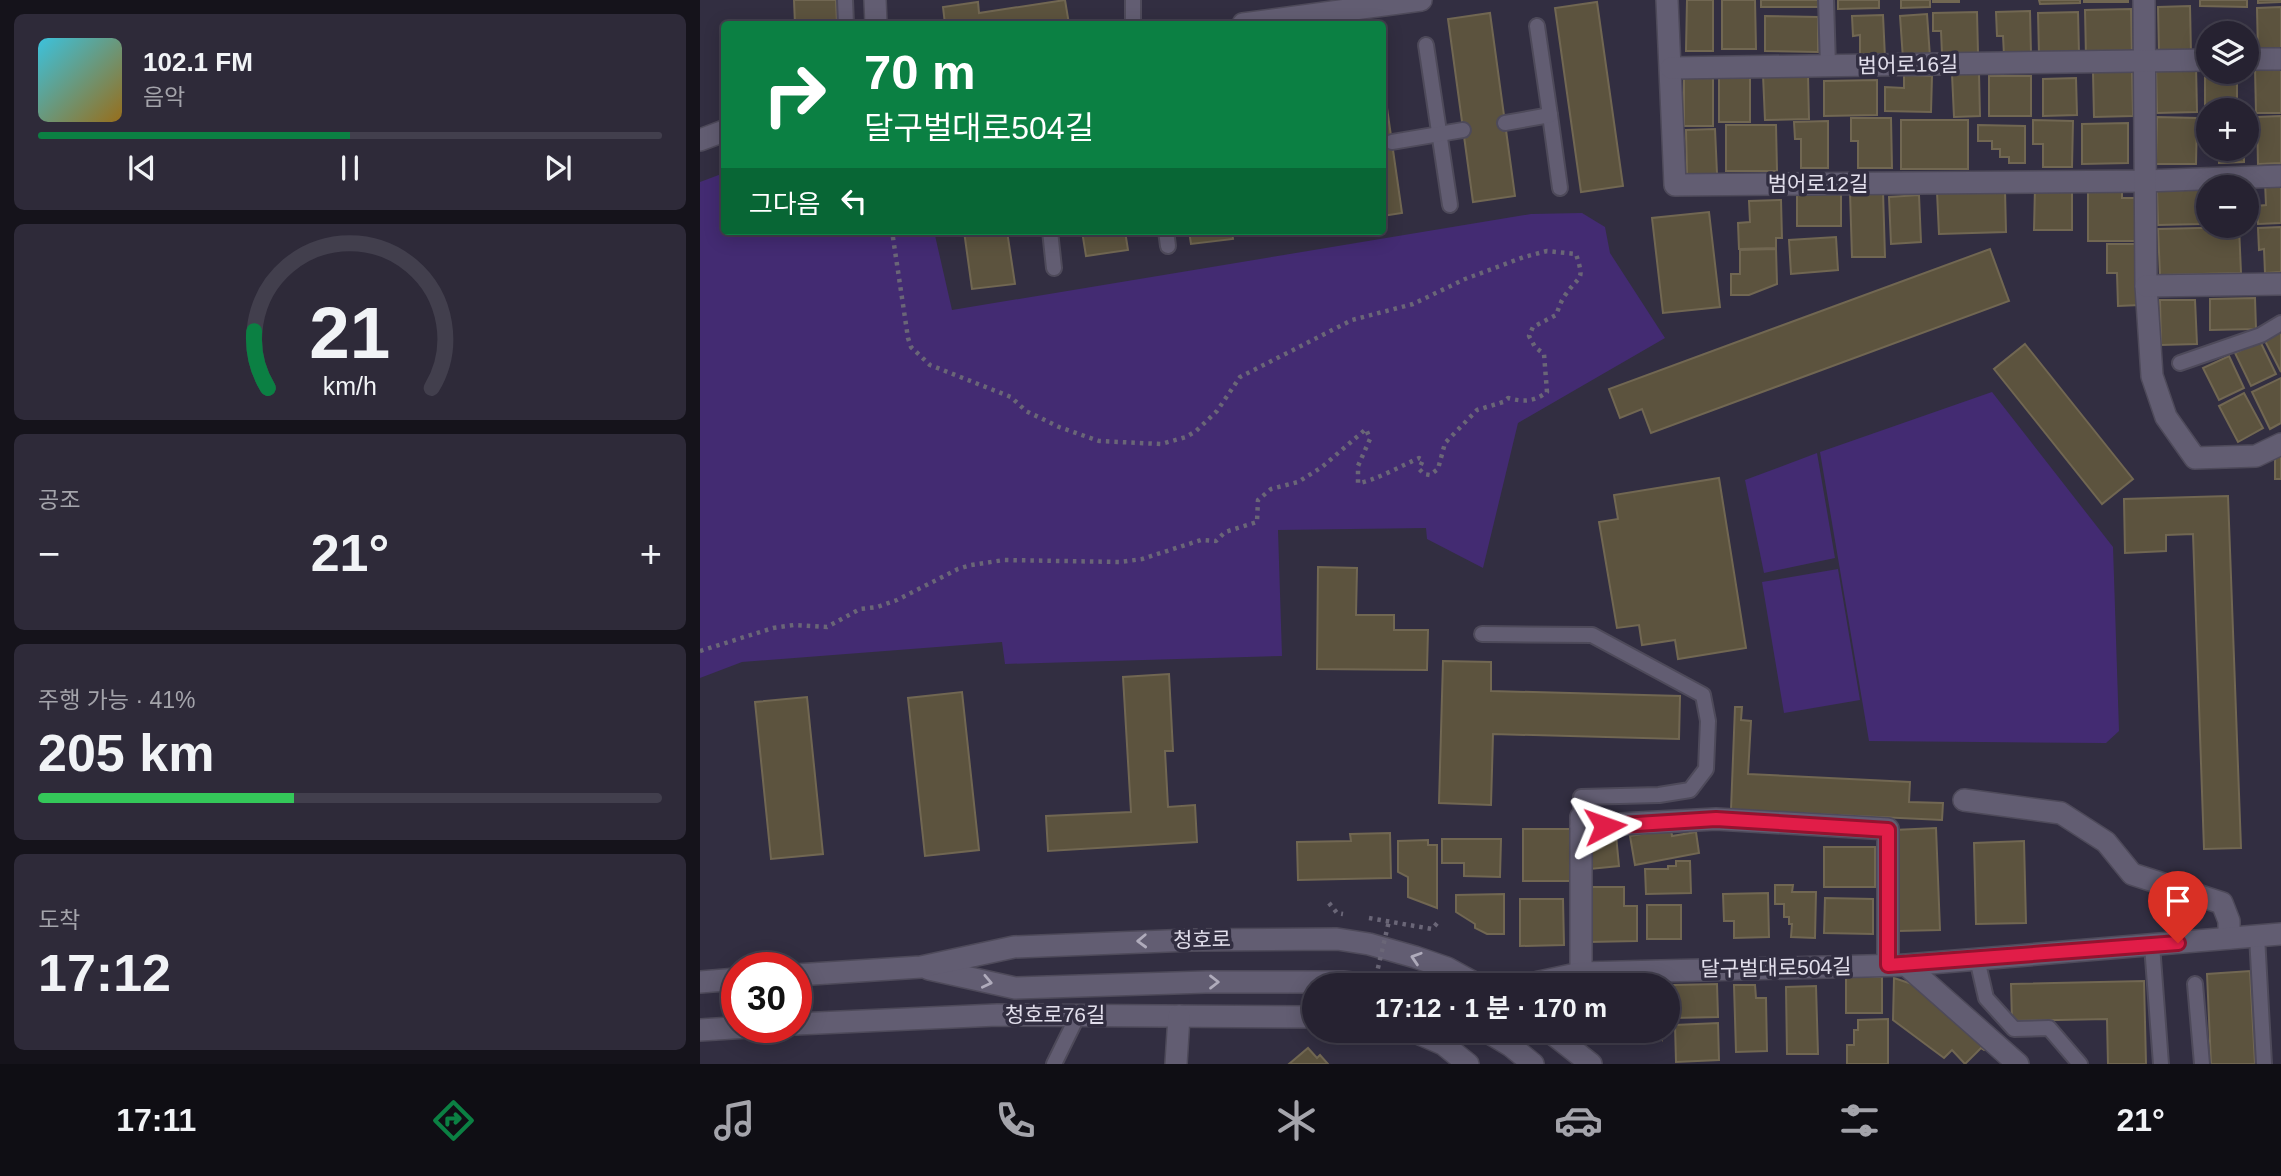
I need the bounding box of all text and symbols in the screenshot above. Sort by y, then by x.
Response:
map controls [2196,21,2259,238]
button: layers [2196,21,2259,84]
text: 70 m [864,45,976,99]
text: 102.1 FM [143,47,253,77]
icon: right [749,49,840,140]
street label: 범어로16길 [1857,52,1959,77]
text: 음악 [143,84,185,110]
button: + [2196,98,2259,161]
text: 달구벌대로504길 [864,110,1094,146]
icon: previous [123,149,161,187]
icon: pause [331,149,369,187]
icon: next [539,149,577,187]
street label: 범어로12길 [1768,172,1868,195]
button: − [2196,175,2259,238]
icon: left [835,182,873,220]
text: 그다음 [749,189,821,219]
text: 21 [310,292,390,373]
text: km/h [323,372,377,400]
text: 공조 [38,487,80,513]
text: 21° [311,524,389,582]
text: − [38,533,60,575]
text: + [640,533,662,575]
text: 주행 가능 · 41% [38,687,196,713]
text: 205 km [38,724,214,782]
position arrow [1568,789,1642,863]
pin [2148,871,2208,943]
icon: arrive [2159,882,2197,920]
text: 도착 [38,907,80,933]
street label: 청호로 [1173,927,1231,952]
one-way arrow [1136,934,1147,949]
text: 17:12 [38,944,171,1002]
speed limit sign: 30 [721,952,812,1043]
one-way arrow [1410,952,1423,966]
street label: 달구벌대로504길 [1700,955,1852,980]
one-way arrow [981,973,993,988]
one-way arrow [1209,974,1220,990]
text: 17:12 · 1 분 · 170 m [1375,993,1607,1023]
street label: 청호로76길 [1005,1003,1105,1026]
icon: directions [429,1096,478,1145]
icon: music [710,1096,759,1145]
icon: phone [991,1096,1040,1145]
icon: climate [1272,1096,1321,1145]
icon: car [1554,1096,1603,1145]
icon: filters [1835,1096,1884,1145]
text: 17:11 [116,1102,196,1138]
text: 21° [2116,1102,2165,1138]

